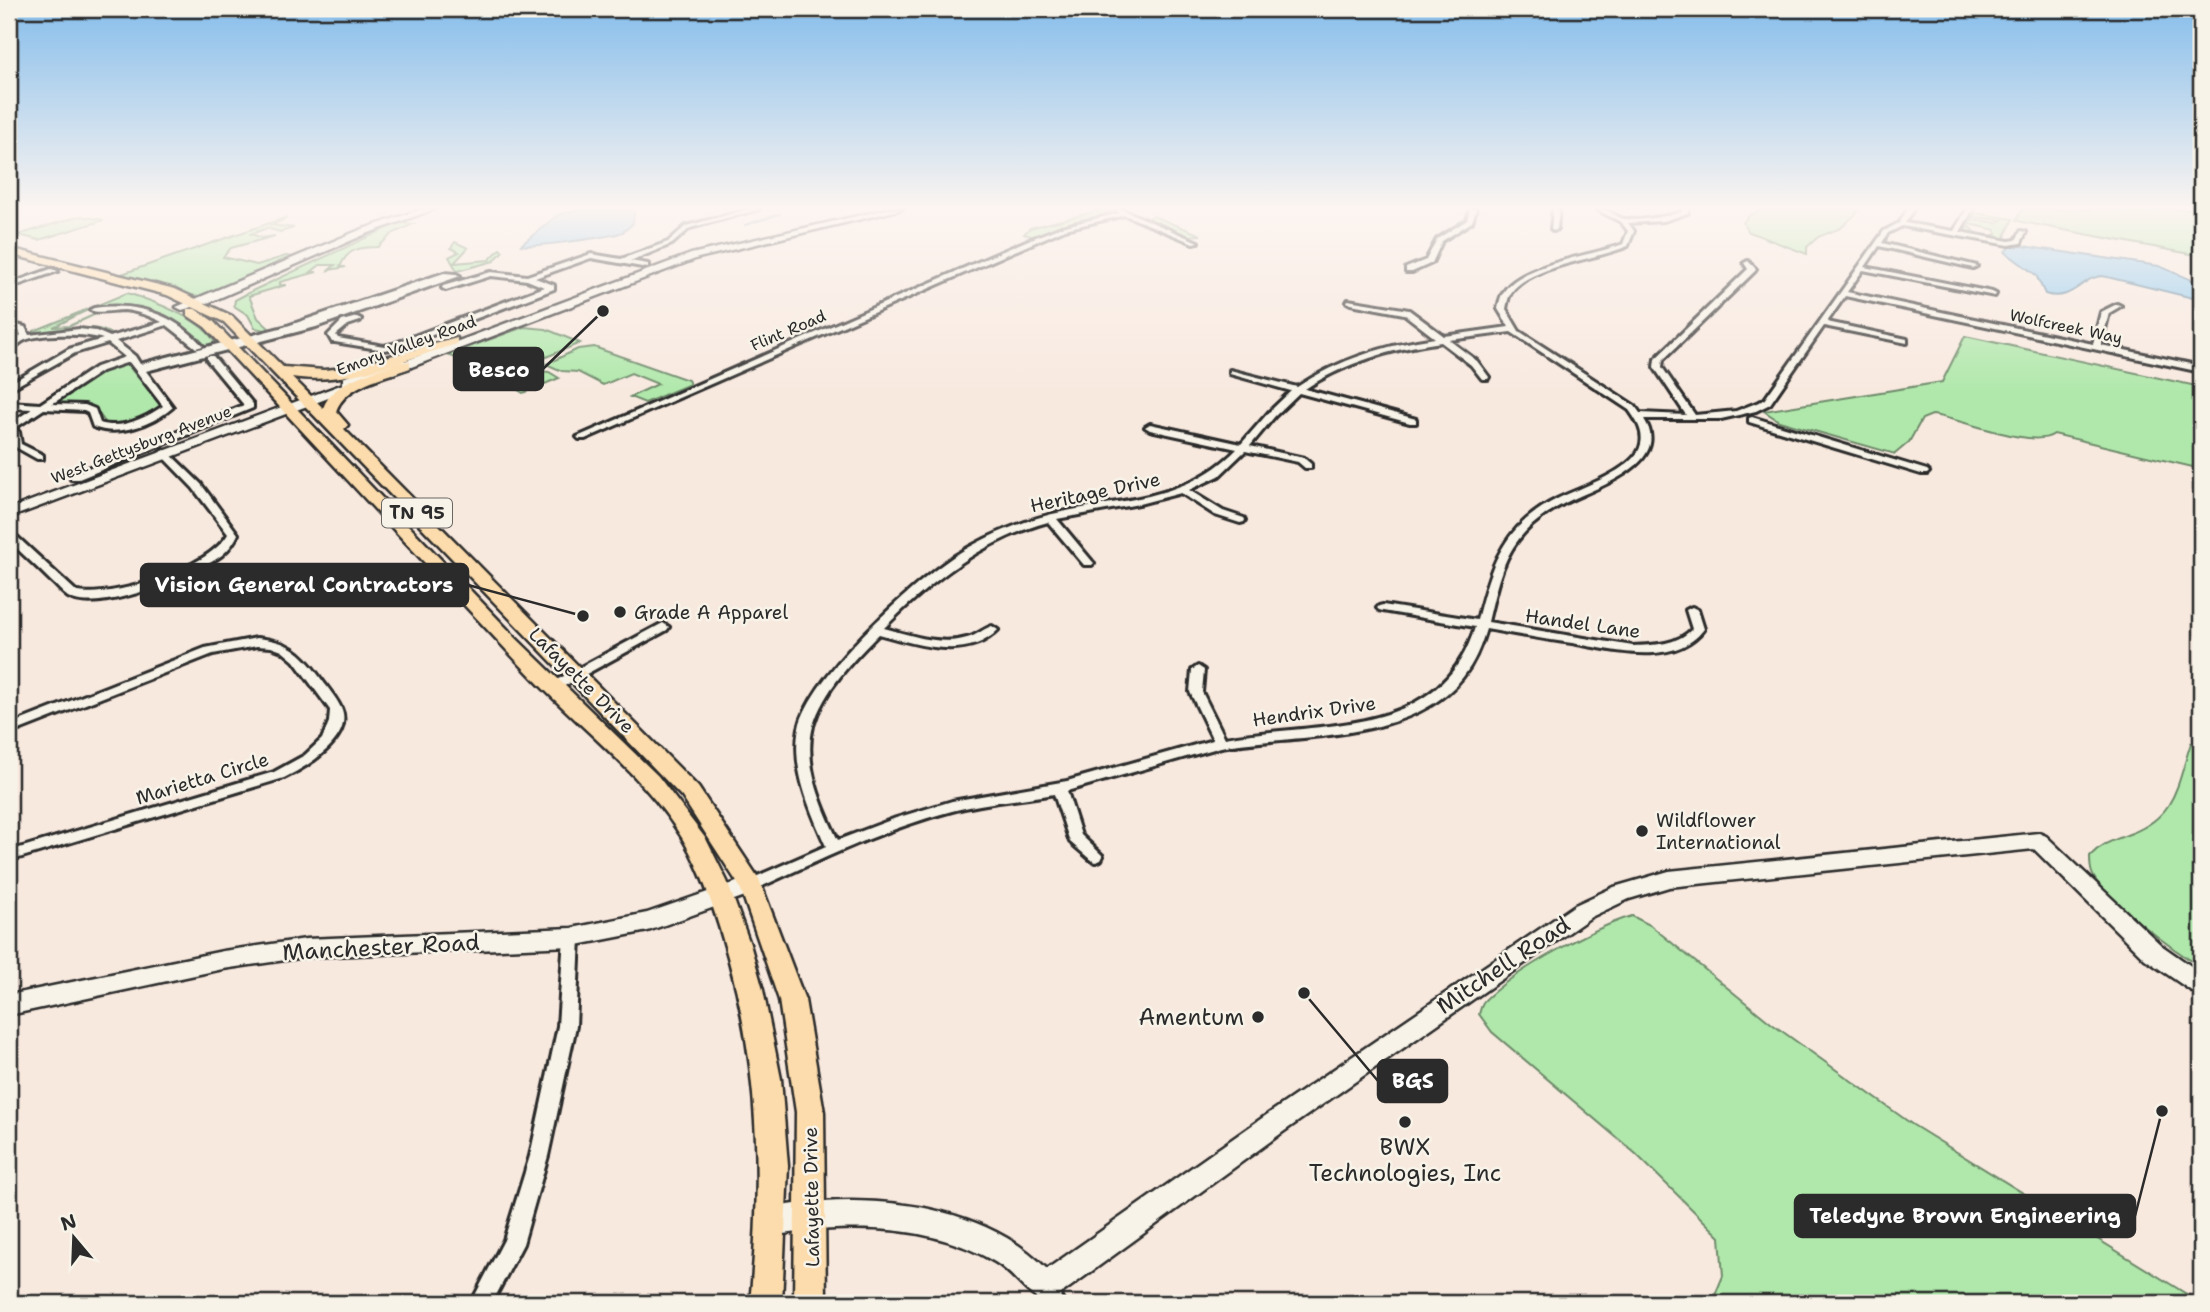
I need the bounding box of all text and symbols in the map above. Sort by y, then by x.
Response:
street label: Wolfcreek Way [2008,304,2124,349]
street label: Flint Road [747,305,829,356]
street label: Emory Valley Road [333,310,479,380]
callout: Besco [454,348,543,390]
text: Besco [468,356,530,384]
street label: West Gettysburg Avenue [48,400,234,489]
street label: Heritage Drive [1028,466,1162,518]
road number: TN 95 [382,499,452,528]
callout: Vision General Contractors [141,564,468,606]
text: Vision General Contractors [155,571,453,599]
place label: Grade A Apparel [634,600,788,625]
street label: Handel Lane [1524,603,1642,644]
marker: Grade A Apparel [612,604,628,620]
street label: Lafayette Drive [523,622,640,739]
street label: Hendrix Drive [1251,690,1377,733]
street label: Marietta Circle [133,746,272,811]
place label: Wildflower International [1656,808,1781,855]
marker: Wildflower International [1634,823,1650,839]
street label: Mitchell Road [1430,909,1576,1021]
street label: Manchester Road [282,927,480,967]
place label: Amentum [1138,1002,1244,1032]
marker: Amentum [1250,1009,1266,1025]
callout: BGS [1378,1060,1447,1102]
text: BGS [1392,1067,1434,1095]
marker: BWX Technologies, Inc [1397,1114,1413,1130]
street label: Lafayette Drive [798,1127,825,1267]
place label: BWX Technologies, Inc [1309,1132,1501,1188]
callout: Teledyne Brown Engineering [1795,1195,2135,1237]
text: Teledyne Brown Engineering [1809,1202,2121,1230]
north arrow [38,1204,108,1274]
text: N [57,1208,80,1237]

